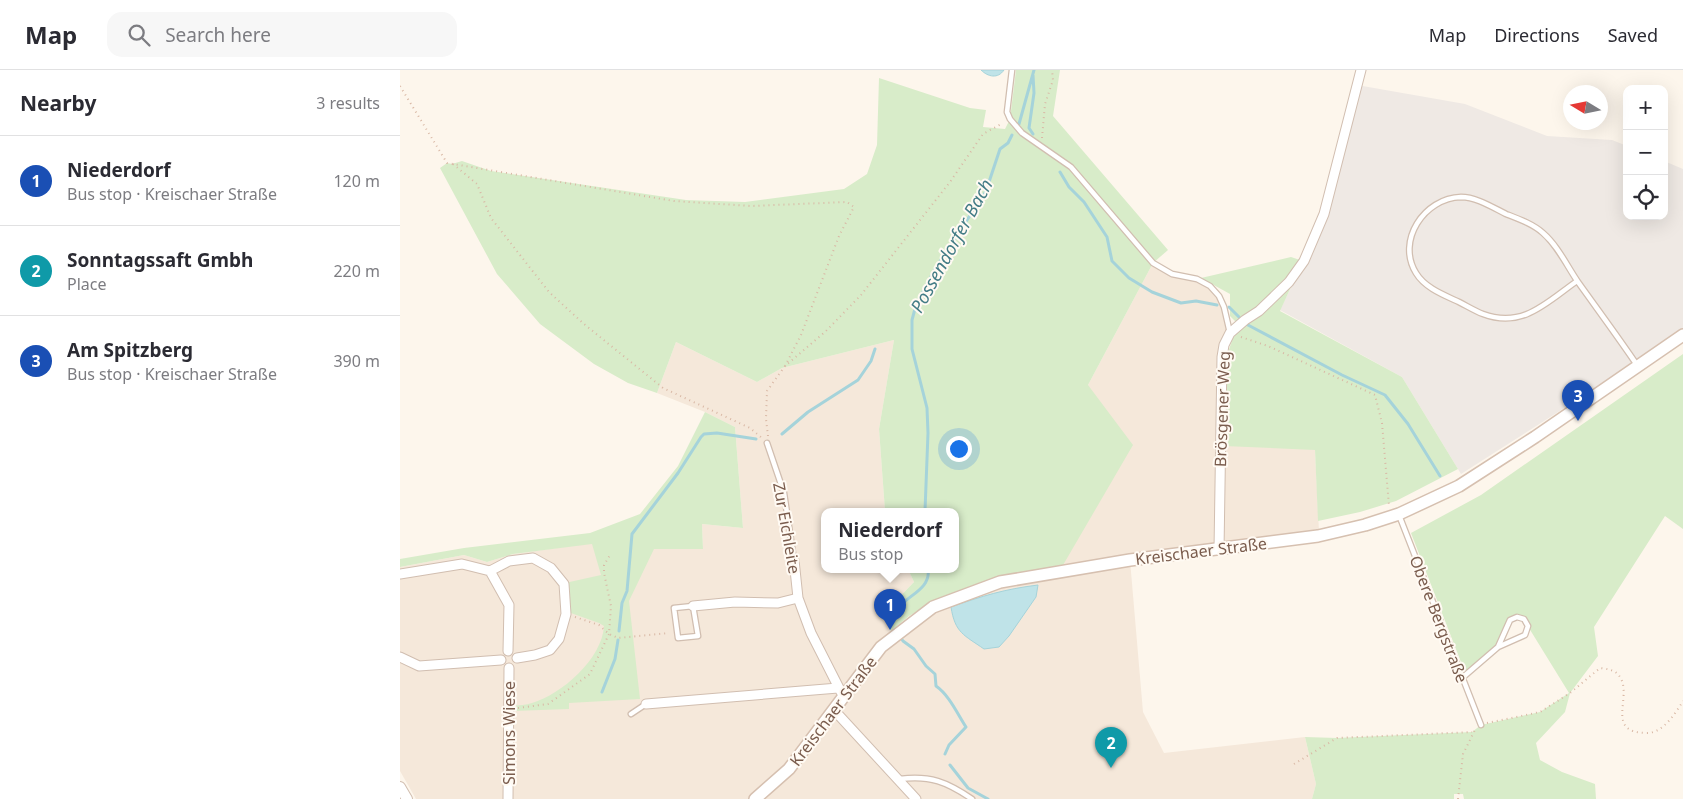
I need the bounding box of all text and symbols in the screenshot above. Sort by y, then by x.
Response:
search box [107,12,457,57]
text: Map [25,18,77,51]
icon: search [125,21,153,49]
text: Search here [165,22,271,48]
text: Map [1429,23,1466,47]
text: Directions [1494,23,1580,47]
text: Saved [1608,23,1658,47]
north arrow [1563,85,1608,130]
map controls [1623,85,1668,220]
button: + [1623,85,1668,130]
text: Nearby [20,89,96,117]
text: 3 results [316,92,380,114]
button: − [1623,130,1668,175]
text: Niederdorf [67,157,171,183]
text: 1 [31,170,41,192]
text: 120 m [333,170,380,192]
water label: Possendorfer Bach [904,174,998,317]
button: locate [1623,175,1668,220]
text: Bus stop · Kreischaer Straße [67,183,277,205]
text: Sonntagssaft Gmbh [67,247,253,273]
text: 2 [31,260,41,282]
text: 220 m [333,260,380,282]
text: Place [67,273,107,295]
text: Am Spitzberg [67,337,193,363]
text: 3 [31,350,41,372]
text: 390 m [333,350,380,372]
street label: Brösgener Weg [1209,351,1235,467]
text: Bus stop · Kreischaer Straße [67,363,277,385]
pin: 3 [1562,380,1594,421]
your location [946,436,972,462]
street label: Zur Eichleite [768,481,806,575]
popup [821,508,959,573]
text: Niederdorf [838,517,942,543]
street label: Kreischaer Straße [1134,532,1268,570]
text: Bus stop [838,543,903,565]
street label: Obere Bergstraße [1405,552,1473,686]
pin: 1 [874,589,906,630]
street label: Kreischaer Straße [784,652,882,770]
street label: Simons Wiese [498,681,520,785]
pin: 2 [1095,727,1127,768]

